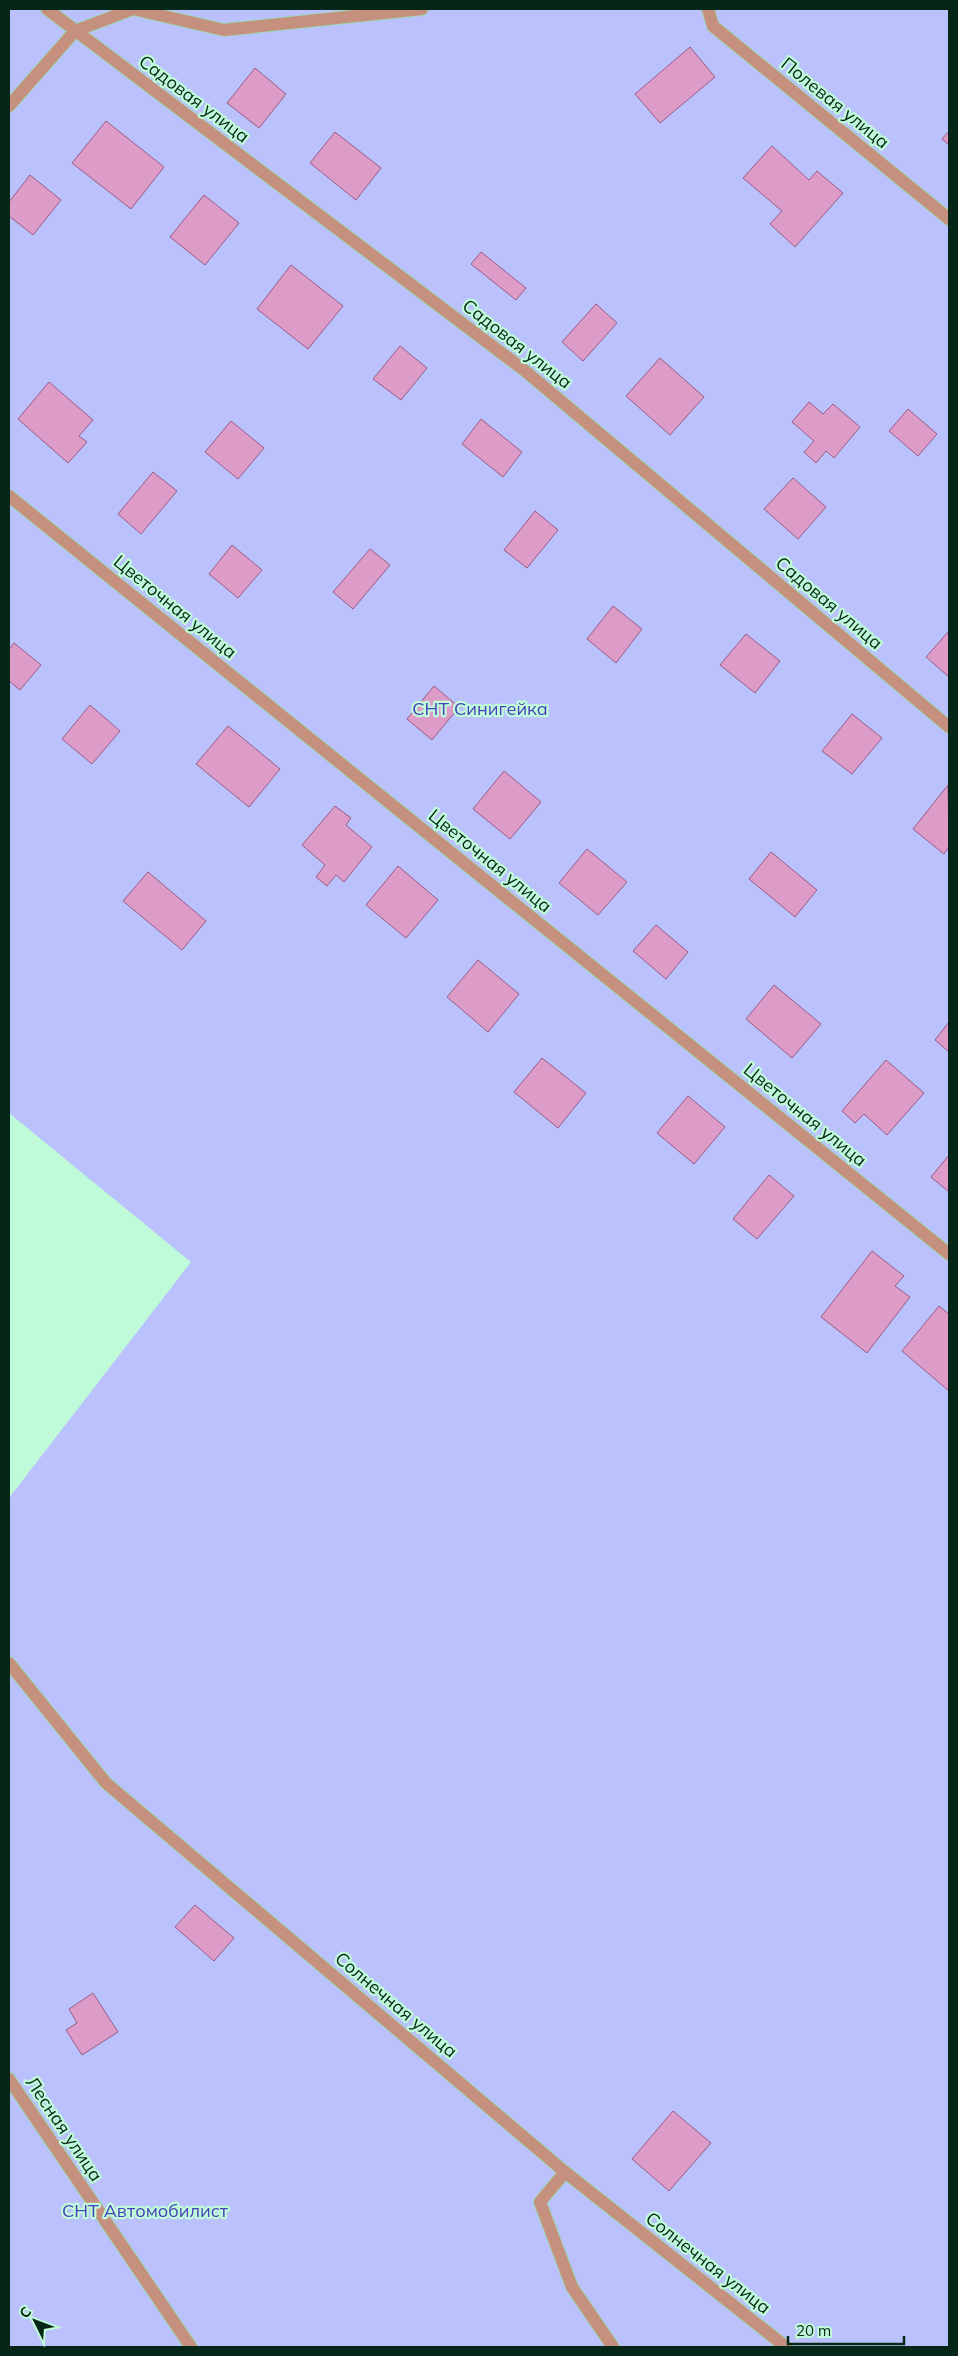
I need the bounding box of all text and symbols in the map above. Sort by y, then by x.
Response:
street label: Садовая улица [134,50,254,148]
street label: Полевая улица [777,52,894,153]
street label: Садовая улица [458,294,577,393]
street label: Цветочная улица [109,550,242,663]
street label: Садовая улица [771,551,887,654]
park label: СНТ Синигейка [412,697,548,720]
street label: Цветочная улица [424,804,557,917]
street label: Цветочная улица [739,1058,872,1171]
street label: Солнечная улица [330,1947,462,2062]
street label: Лесная улица [21,2072,108,2186]
park label: СНТ Автомобилист [62,2199,229,2222]
street label: Солнечная улица [641,2207,776,2319]
north arrow [10,2296,60,2346]
text: С [15,2303,35,2322]
scale bar [788,2314,904,2346]
text: 20 m [796,2321,831,2340]

